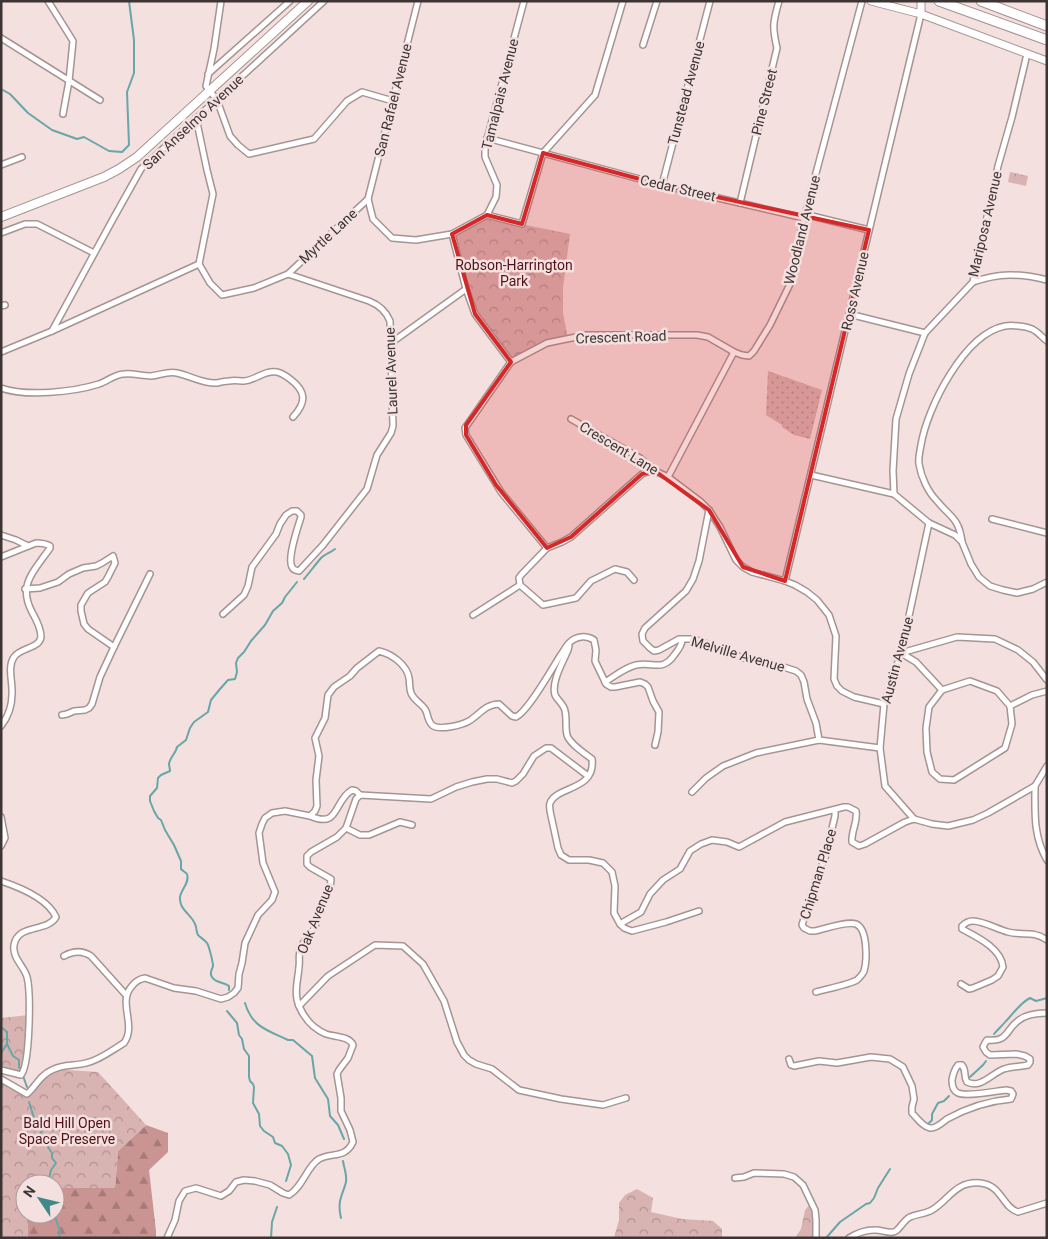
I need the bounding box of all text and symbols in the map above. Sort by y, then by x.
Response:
street label: Tamalpais Avenue [478,37,522,151]
street label: Tunstead Avenue [664,39,708,147]
street label: San Rafael Avenue [371,42,415,158]
street label: Pine Street [748,67,780,137]
street label: San Anselmo Avenue [139,71,247,173]
street label: Mariposa Avenue [965,170,1005,278]
street label: Cedar Street [639,172,718,205]
street label: Woodland Avenue [781,174,823,286]
street label: Myrtle Lane [296,205,360,267]
street label: Ross Avenue [838,250,872,332]
park label: Robson-Harrington Park [455,257,573,289]
street label: Laurel Avenue [381,327,401,415]
street label: Crescent Road [575,327,667,347]
street label: Crescent Lane [577,418,661,478]
street label: Austin Avenue [878,615,916,705]
street label: Melville Avenue [689,633,787,675]
street label: Chipman Place [797,827,839,921]
street label: Oak Avenue [294,882,336,956]
park label: Bald Hill Open Space Preserve [19,1115,115,1147]
north arrow [15,1174,65,1224]
text: N [20,1183,39,1200]

